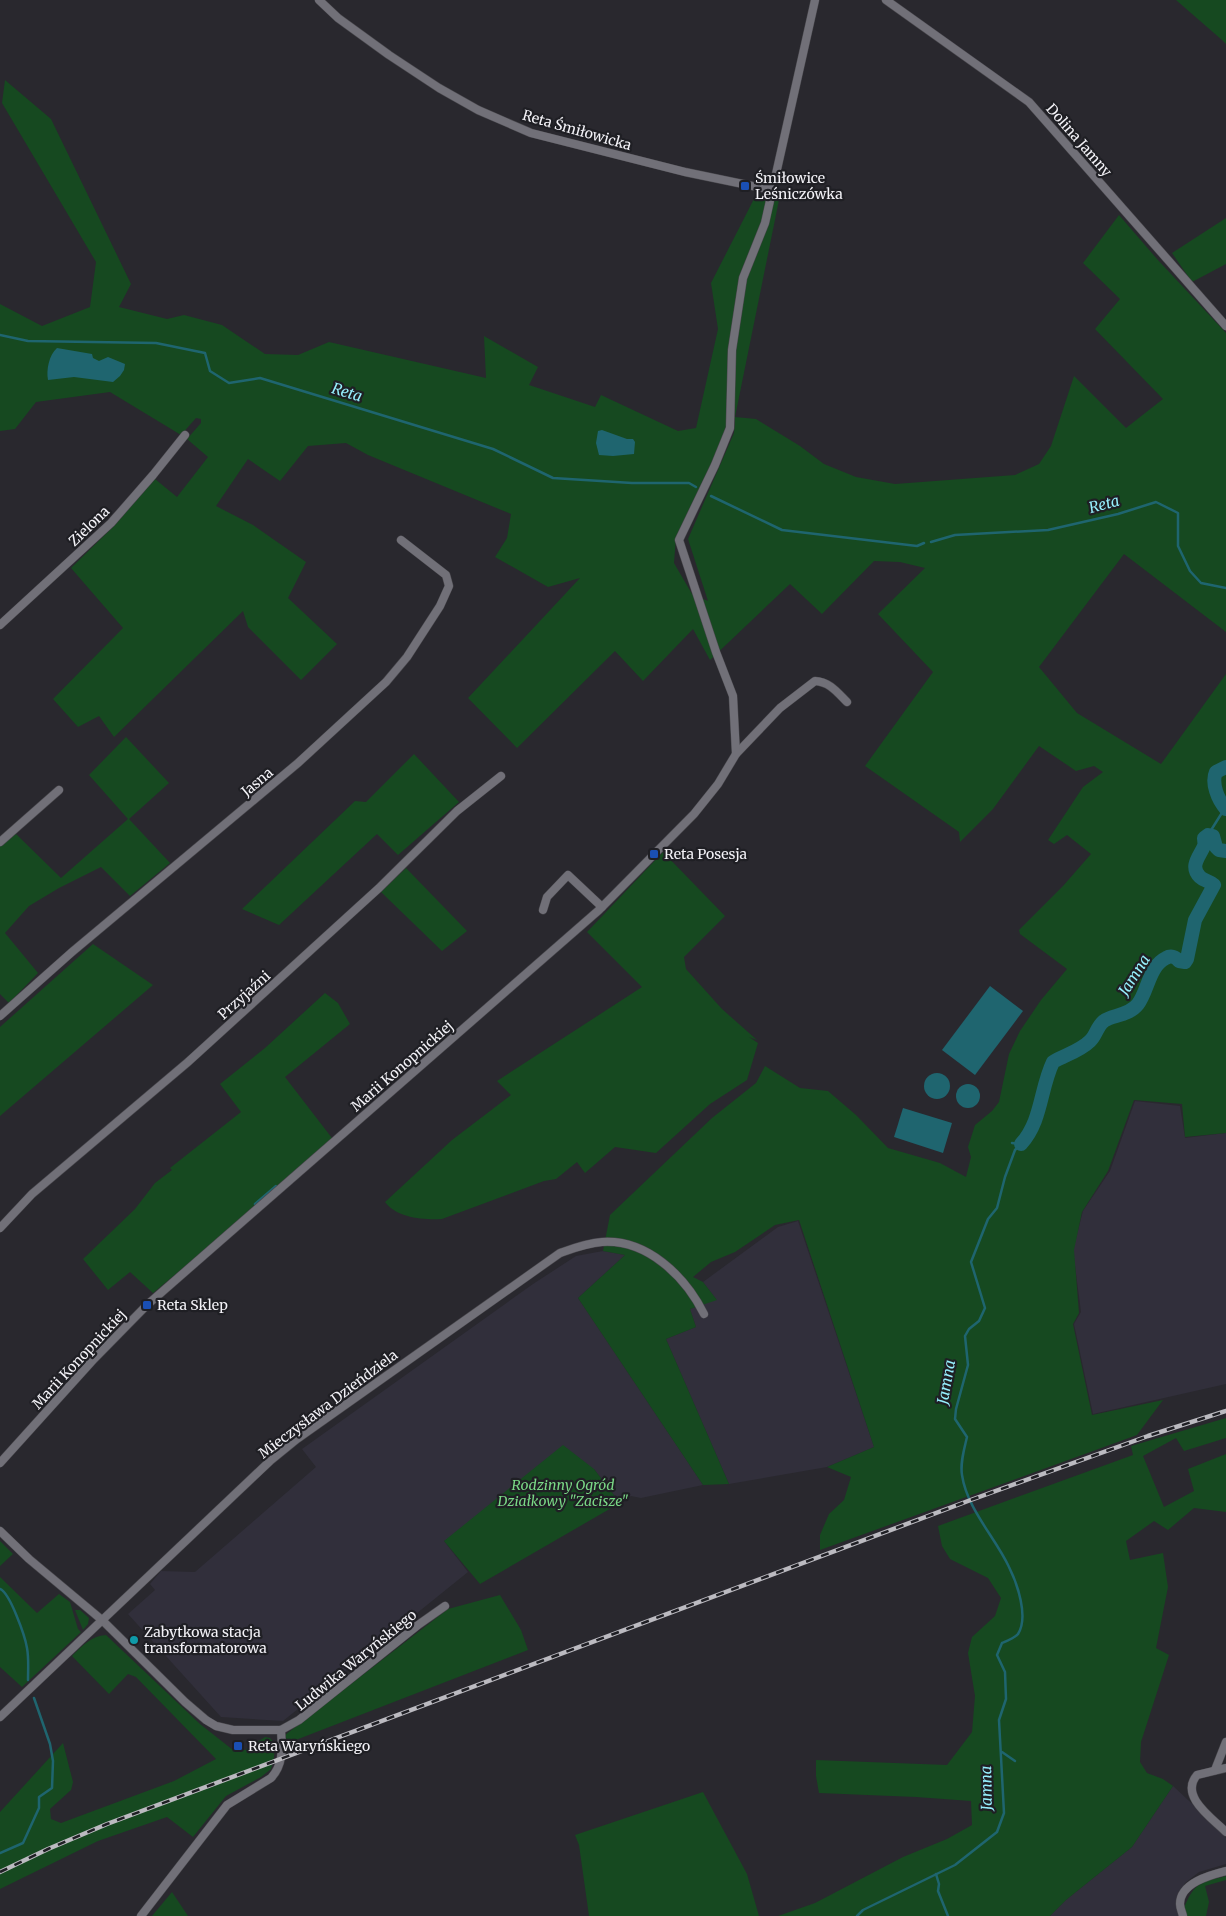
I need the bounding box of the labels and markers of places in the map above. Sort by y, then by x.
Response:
place label: Śmiłowice Leśniczówka [755,169,843,203]
marker: Śmiłowice Leśniczówka [739,180,751,192]
place label: Reta Posesja [664,845,748,863]
marker: Reta Posesja [648,848,660,860]
place label: Reta Sklep [157,1296,228,1314]
marker: Reta Sklep [141,1299,153,1311]
place label: Zabytkowa stacja transformatorowa [144,1623,267,1657]
marker: Zabytkowa stacja transformatorowa [128,1634,140,1646]
place label: Reta Waryńskiego [248,1737,370,1755]
marker: Reta Waryńskiego [232,1740,244,1752]

